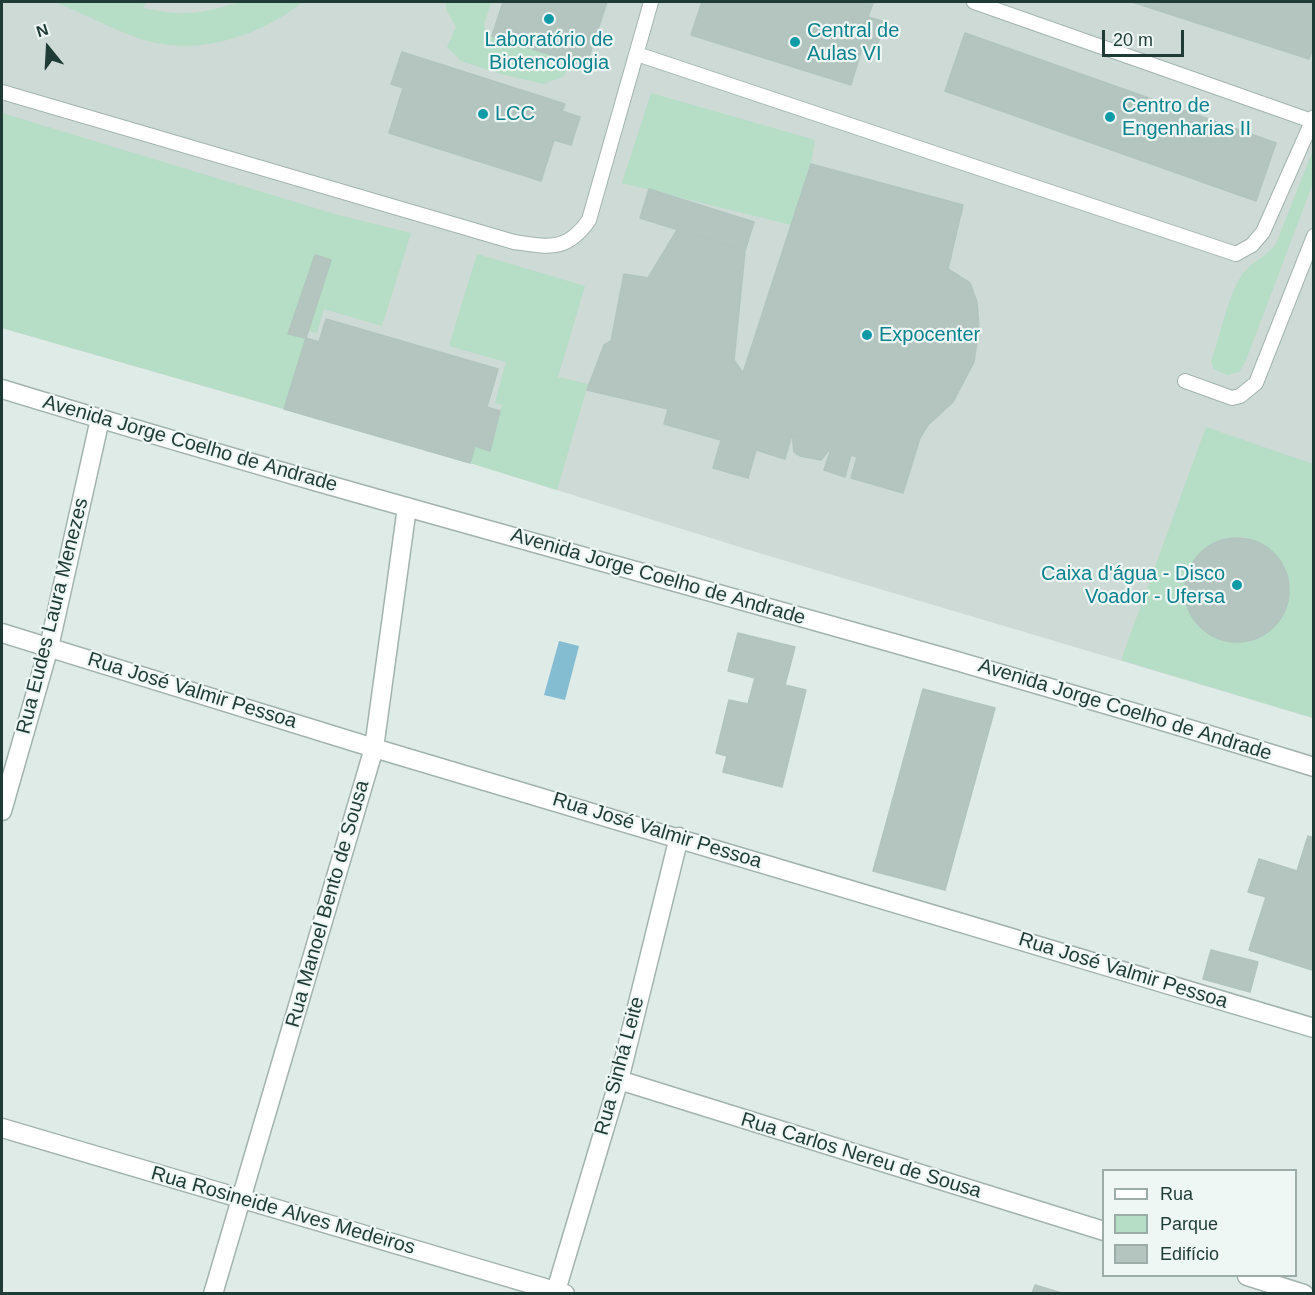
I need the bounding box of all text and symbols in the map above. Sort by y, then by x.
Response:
marker: Laboratório de Biotencologia [542,12,556,26]
north arrow [18,18,78,78]
scale bar [1105,18,1188,56]
place label: Central de Aulas VI [807,19,899,66]
text: N [34,21,50,40]
place label: Laboratório de Biotencologia [485,28,613,75]
text: 20 m [1113,30,1153,50]
marker: Central de Aulas VI [788,35,802,49]
place label: Centro de Engenharias II [1122,94,1251,141]
place label: LCC [495,102,535,126]
marker: LCC [476,107,490,121]
marker: Centro de Engenharias II [1103,110,1117,124]
place label: Expocenter [879,323,980,347]
marker: Expocenter [860,328,874,342]
street label: Avenida Jorge Coelho de Andrade [40,390,340,498]
street label: Rua Eudes Laura Menezes [12,496,94,736]
street label: Avenida Jorge Coelho de Andrade [508,523,808,631]
place label: Caixa d'água - Disco Voador - Ufersa [1041,562,1225,609]
marker: Caixa d'água - Disco Voador - Ufersa [1230,578,1244,592]
street label: Rua José Valmir Pessoa [84,648,300,734]
street label: Avenida Jorge Coelho de Andrade [975,654,1275,766]
street label: Rua Manoel Bento de Sousa [281,778,375,1030]
street label: Rua José Valmir Pessoa [549,788,765,874]
street label: Rua José Valmir Pessoa [1015,928,1231,1014]
street label: Rua Sinhá Leite [590,994,650,1138]
street label: Rua Carlos Nereu de Sousa [738,1108,984,1204]
street label: Rua Rosineide Alves Medeiros [148,1162,418,1260]
legend [1102,1169,1297,1277]
text: Rua [1160,1184,1193,1204]
text: Parque [1160,1214,1218,1234]
text: Edifício [1160,1244,1219,1264]

